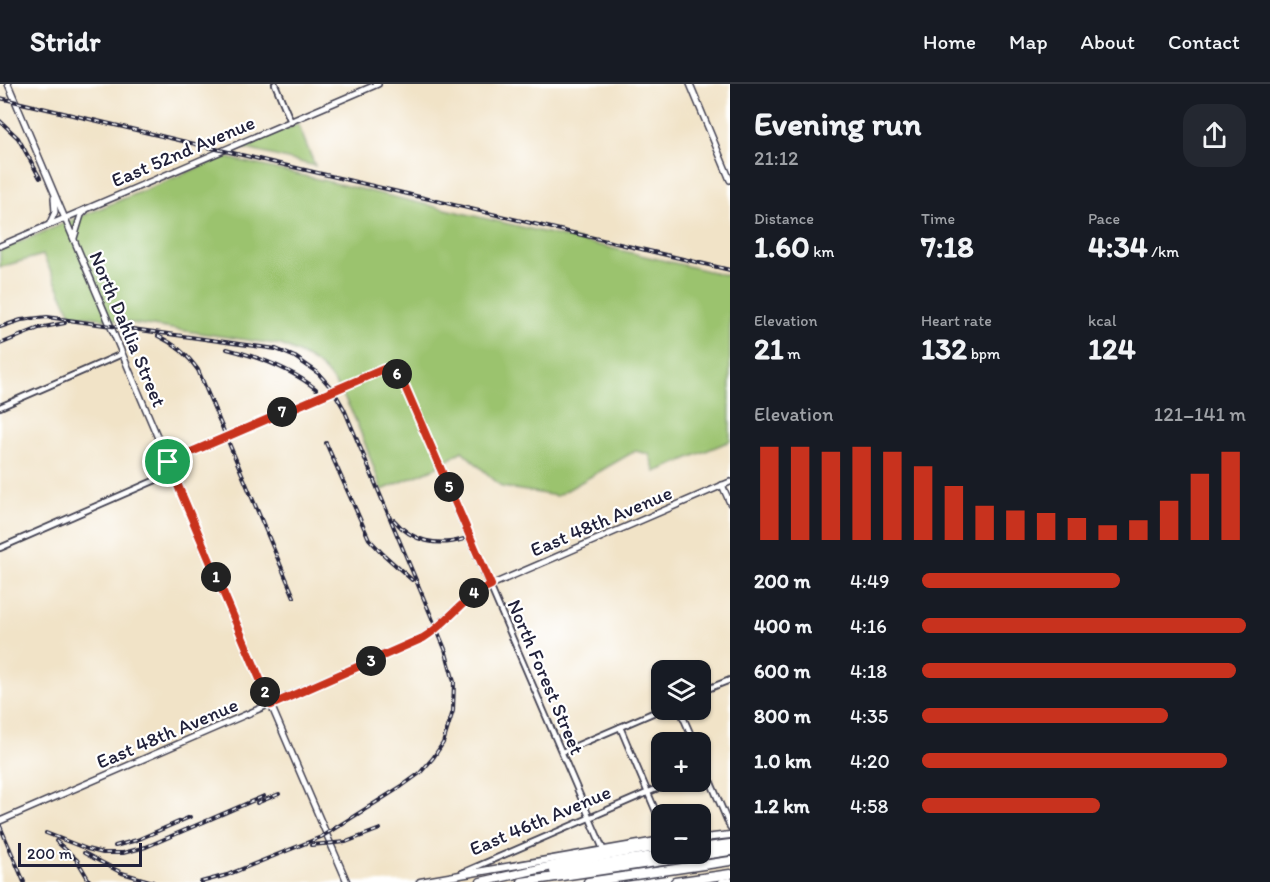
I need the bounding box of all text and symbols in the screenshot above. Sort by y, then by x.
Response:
text: Stridr [30,24,100,58]
text: Home [923,29,976,54]
text: Map [1009,29,1048,54]
text: About [1081,29,1135,54]
text: Contact [1168,29,1240,54]
text: Evening run [754,104,921,143]
button: share [1183,104,1246,167]
street label: East 52nd Avenue [108,110,258,192]
text: 21:12 [754,146,799,170]
text: Distance [754,209,814,228]
text: Time [921,209,955,228]
text: Pace [1088,209,1120,228]
text: 1.60 [754,228,810,265]
text: 7:18 [921,228,974,265]
text: 4:34 [1088,228,1148,265]
text: km [810,242,834,261]
text: /km [1148,242,1179,261]
street label: North Dahlia Street [84,248,172,411]
text: Elevation [754,311,818,330]
text: Heart rate [921,311,992,330]
text: kcal [1088,311,1116,330]
text: 21 [754,330,784,367]
text: 132 [921,330,967,367]
text: 124 [1088,330,1136,367]
text: m [784,344,801,363]
text: bpm [967,344,1000,363]
pin: 6 [382,359,412,389]
text: 6 [393,364,401,383]
pin: 7 [267,397,297,427]
text: 7 [278,402,286,421]
text: Elevation [754,402,833,426]
text: 121–141 m [1154,402,1246,426]
pin [142,436,193,487]
icon: arrive [151,445,184,478]
pin: 5 [434,472,464,502]
text: 5 [445,477,453,496]
street label: East 48th Avenue [527,480,675,562]
pin: 1 [201,562,231,592]
text: 1 [212,567,220,586]
text: 200 m [754,569,810,593]
text: 4:49 [850,569,889,593]
pin: 4 [459,578,489,608]
text: 4 [469,583,479,602]
street label: North Forest Street [502,596,590,758]
text: 400 m [754,614,812,638]
text: 4:16 [850,614,887,638]
pin: 3 [356,646,386,676]
text: 3 [367,651,375,670]
text: 600 m [754,659,811,683]
text: 4:18 [850,659,887,683]
map controls [651,660,711,864]
button: layers [651,660,711,720]
pin: 2 [250,677,280,707]
text: 2 [261,682,269,701]
street label: East 48th Avenue [93,692,241,774]
text: 800 m [754,704,811,728]
text: 4:35 [850,704,888,728]
button: + [651,732,711,792]
text: 1.0 km [754,749,811,773]
text: 4:20 [850,749,890,773]
street label: East 46th Avenue [466,779,614,861]
text: 1.2 km [754,794,810,818]
text: 4:58 [850,794,888,818]
button: − [651,804,711,864]
scale bar [18,840,142,868]
text: 200 m [27,844,72,863]

